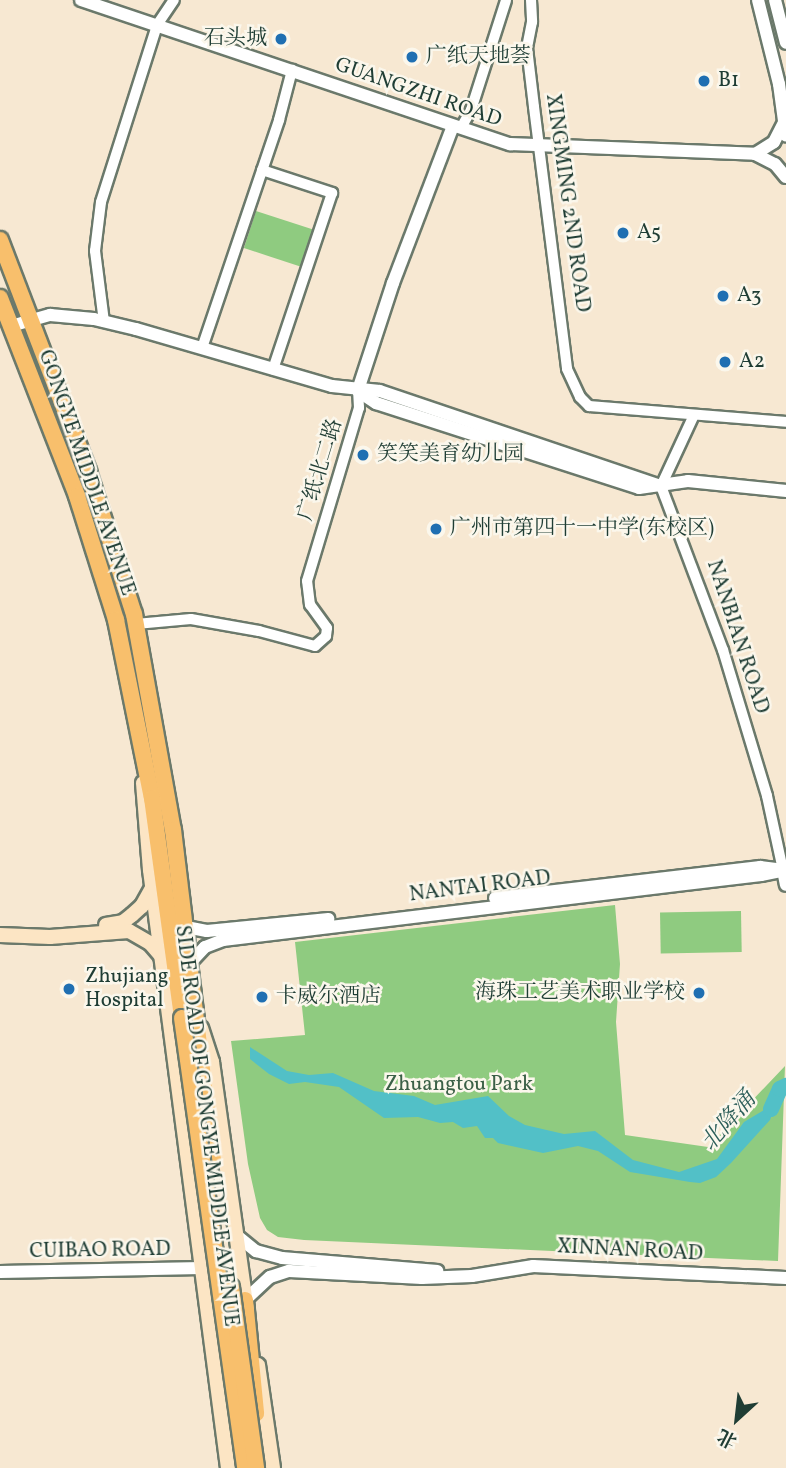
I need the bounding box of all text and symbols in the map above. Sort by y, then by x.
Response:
place label: 石头城 [204,26,267,52]
marker: 石头城 [273,31,289,47]
place label: 广纸天地荟 [426,44,531,70]
marker: 广纸天地荟 [404,49,420,65]
street label: GUANGZHI ROAD [331,53,505,133]
place label: B1 [718,68,739,94]
marker: B1 [696,73,712,89]
street label: XINGMING 2ND ROAD [539,92,595,314]
place label: A5 [637,220,661,246]
marker: A5 [615,225,631,241]
place label: A3 [737,283,762,309]
marker: A3 [715,288,731,304]
street label: GONGYE MIDDLE AVENUE [32,347,140,599]
place label: A2 [739,349,765,375]
marker: A2 [717,354,733,370]
street label: 广纸北二路 [294,416,348,524]
place label: 笑笑美育幼儿园 [377,442,524,468]
marker: 笑笑美育幼儿园 [355,447,371,463]
place label: 广州市第四十一中学(东校区) [450,516,714,542]
marker: 广州市第四十一中学(东校区) [428,521,444,537]
street label: NANBIAN ROAD [700,557,774,717]
street label: NANTAI ROAD [408,866,552,908]
street label: SIDE ROAD OF GONGYE MIDDLE AVENUE [169,924,243,1328]
place label: Zhujiang Hospital [85,964,169,1014]
marker: Zhujiang Hospital [59,979,79,999]
place label: 海珠工艺美术职业学校 [475,980,685,1006]
place label: 卡威尔酒店 [276,984,381,1010]
marker: 海珠工艺美术职业学校 [691,985,707,1001]
marker: 卡威尔酒店 [254,989,270,1005]
park label: Zhuangtou Park [385,1072,533,1098]
water label: 北降涌 [696,1087,762,1157]
street label: XINNAN ROAD [556,1235,704,1267]
street label: CUIBAO ROAD [29,1237,171,1265]
north arrow [702,1384,772,1454]
text: 北 [713,1422,742,1454]

